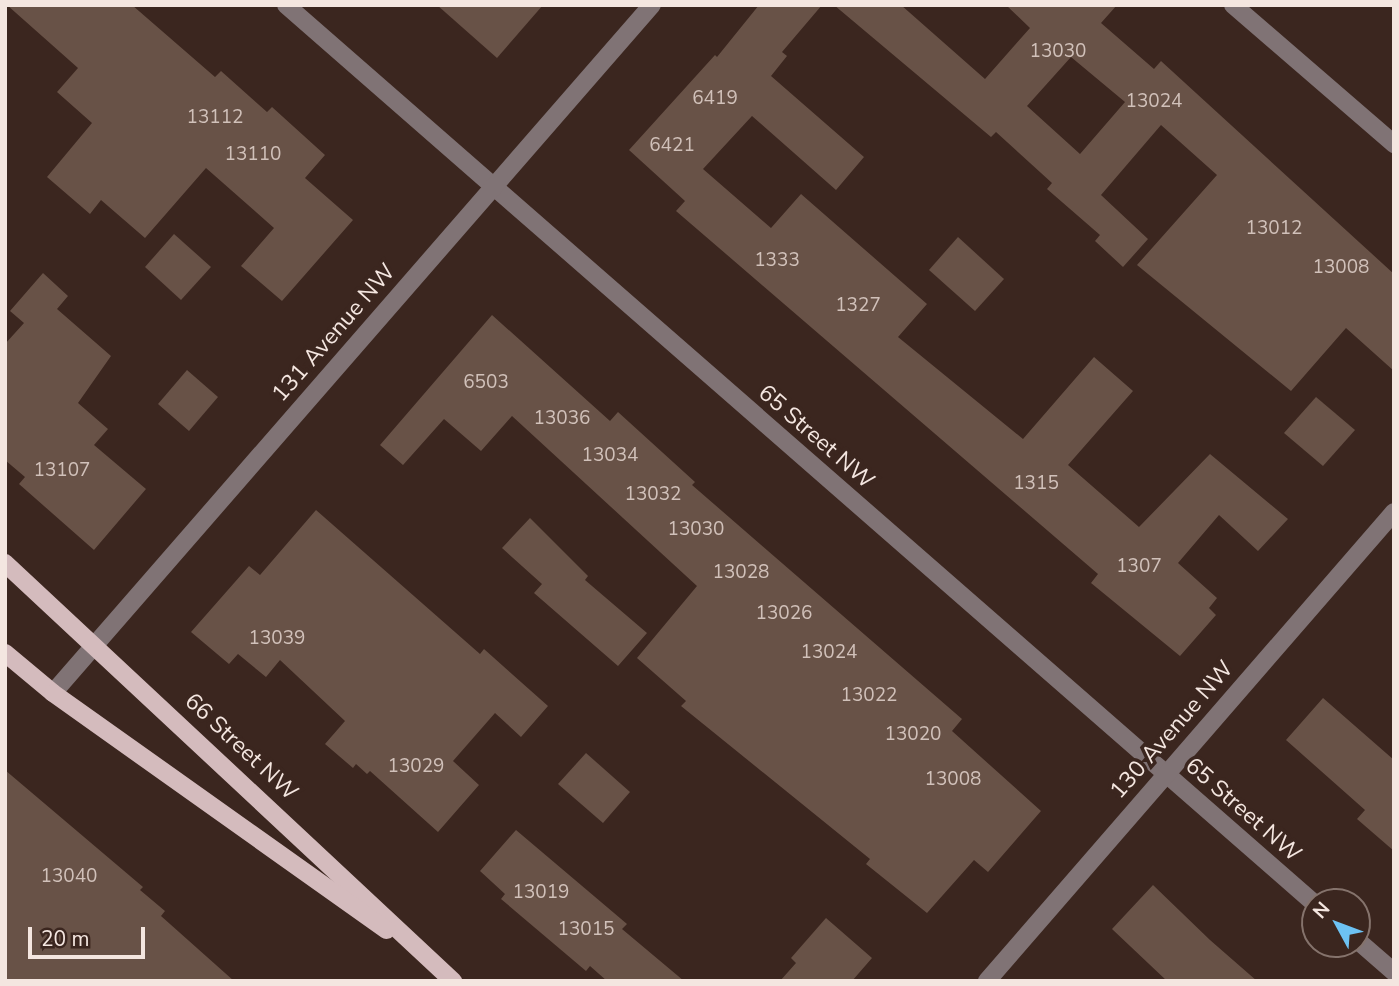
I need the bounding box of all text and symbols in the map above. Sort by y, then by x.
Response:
house number: 13030 [1030,41,1086,63]
house number: 6419 [692,88,738,110]
house number: 13024 [1126,91,1182,113]
house number: 13112 [187,107,243,129]
house number: 6421 [649,135,695,157]
house number: 13110 [225,144,281,166]
house number: 13012 [1246,218,1302,240]
house number: 1333 [754,250,800,272]
house number: 13008 [1313,257,1369,279]
street label: 131 Avenue NW [267,258,401,408]
house number: 1327 [835,295,881,317]
house number: 6503 [463,372,509,394]
street label: 65 Street NW [752,379,880,495]
house number: 13036 [534,408,590,430]
house number: 13034 [582,445,638,467]
house number: 13107 [34,460,90,482]
house number: 1315 [1013,473,1059,495]
house number: 13032 [625,484,681,506]
house number: 13030 [668,519,724,541]
house number: 1307 [1116,556,1162,578]
house number: 13028 [713,562,769,584]
house number: 13026 [756,603,812,625]
house number: 13039 [249,628,305,650]
house number: 13024 [801,642,857,664]
street label: 130 Avenue NW [1105,655,1239,805]
house number: 13022 [841,685,897,707]
street label: 66 Street NW [179,688,303,806]
house number: 13020 [885,724,941,746]
street label: 65 Street NW [1179,752,1307,868]
house number: 13029 [388,756,444,778]
house number: 13008 [925,769,981,791]
house number: 13040 [41,866,97,888]
house number: 13019 [513,882,569,904]
north arrow [1301,888,1371,958]
text: N [1307,897,1336,924]
scale bar [32,912,149,956]
house number: 13015 [558,919,614,941]
text: 20 m [41,925,90,953]

